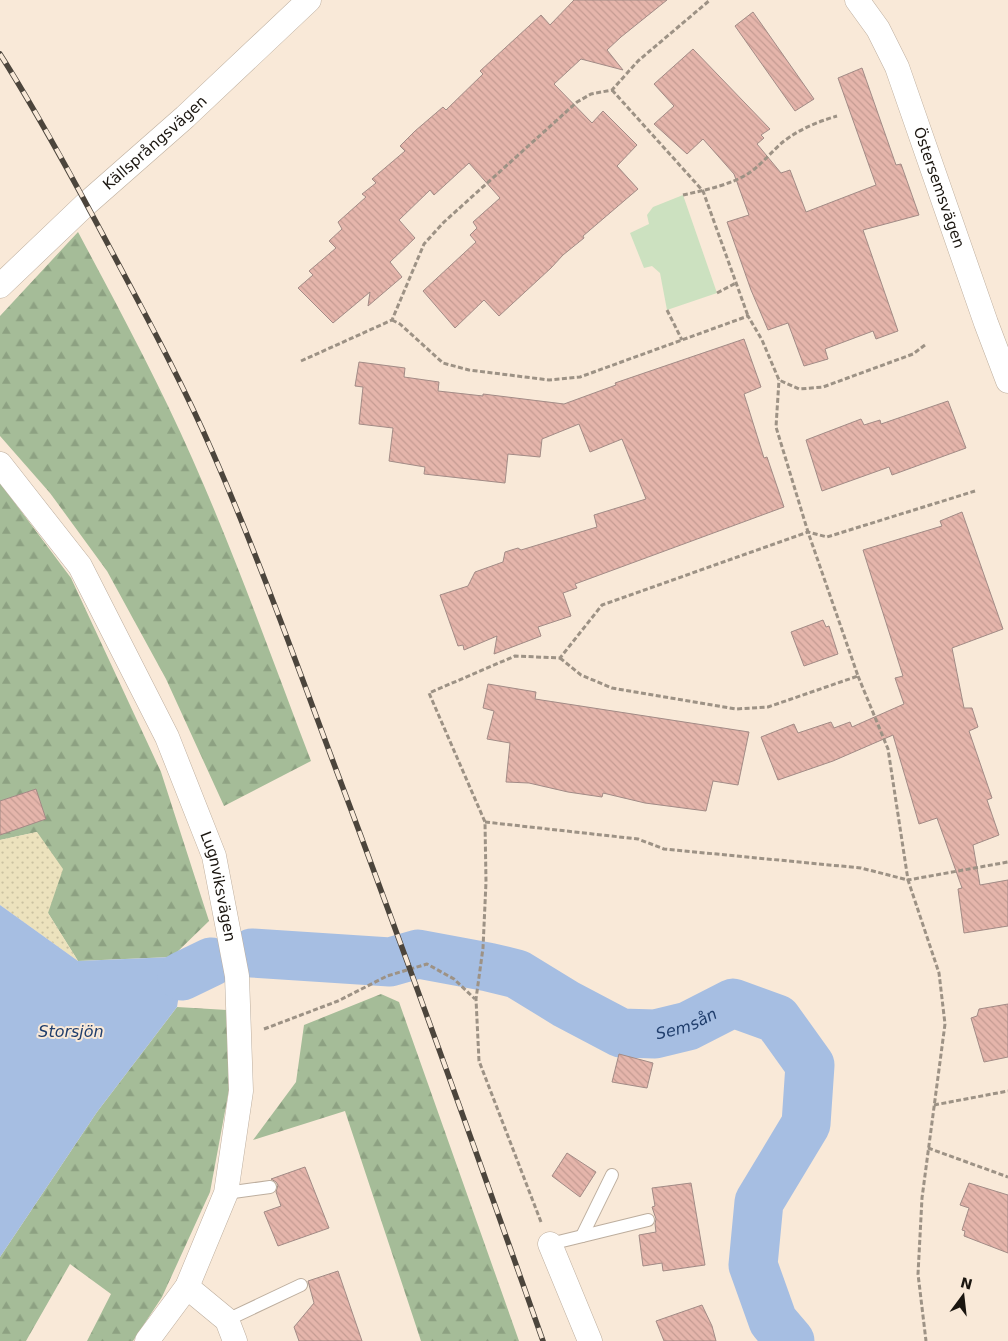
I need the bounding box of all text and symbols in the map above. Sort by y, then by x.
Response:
street label: Källsprångsvägen [99,92,211,194]
street label: Östersemsvägen [910,124,968,250]
street label: Lugnviksvägen [196,829,239,943]
water label: Semsån [654,1004,720,1043]
water label: Storsjön [38,1022,104,1041]
north arrow [938,1271,988,1321]
text: N [959,1274,974,1293]

